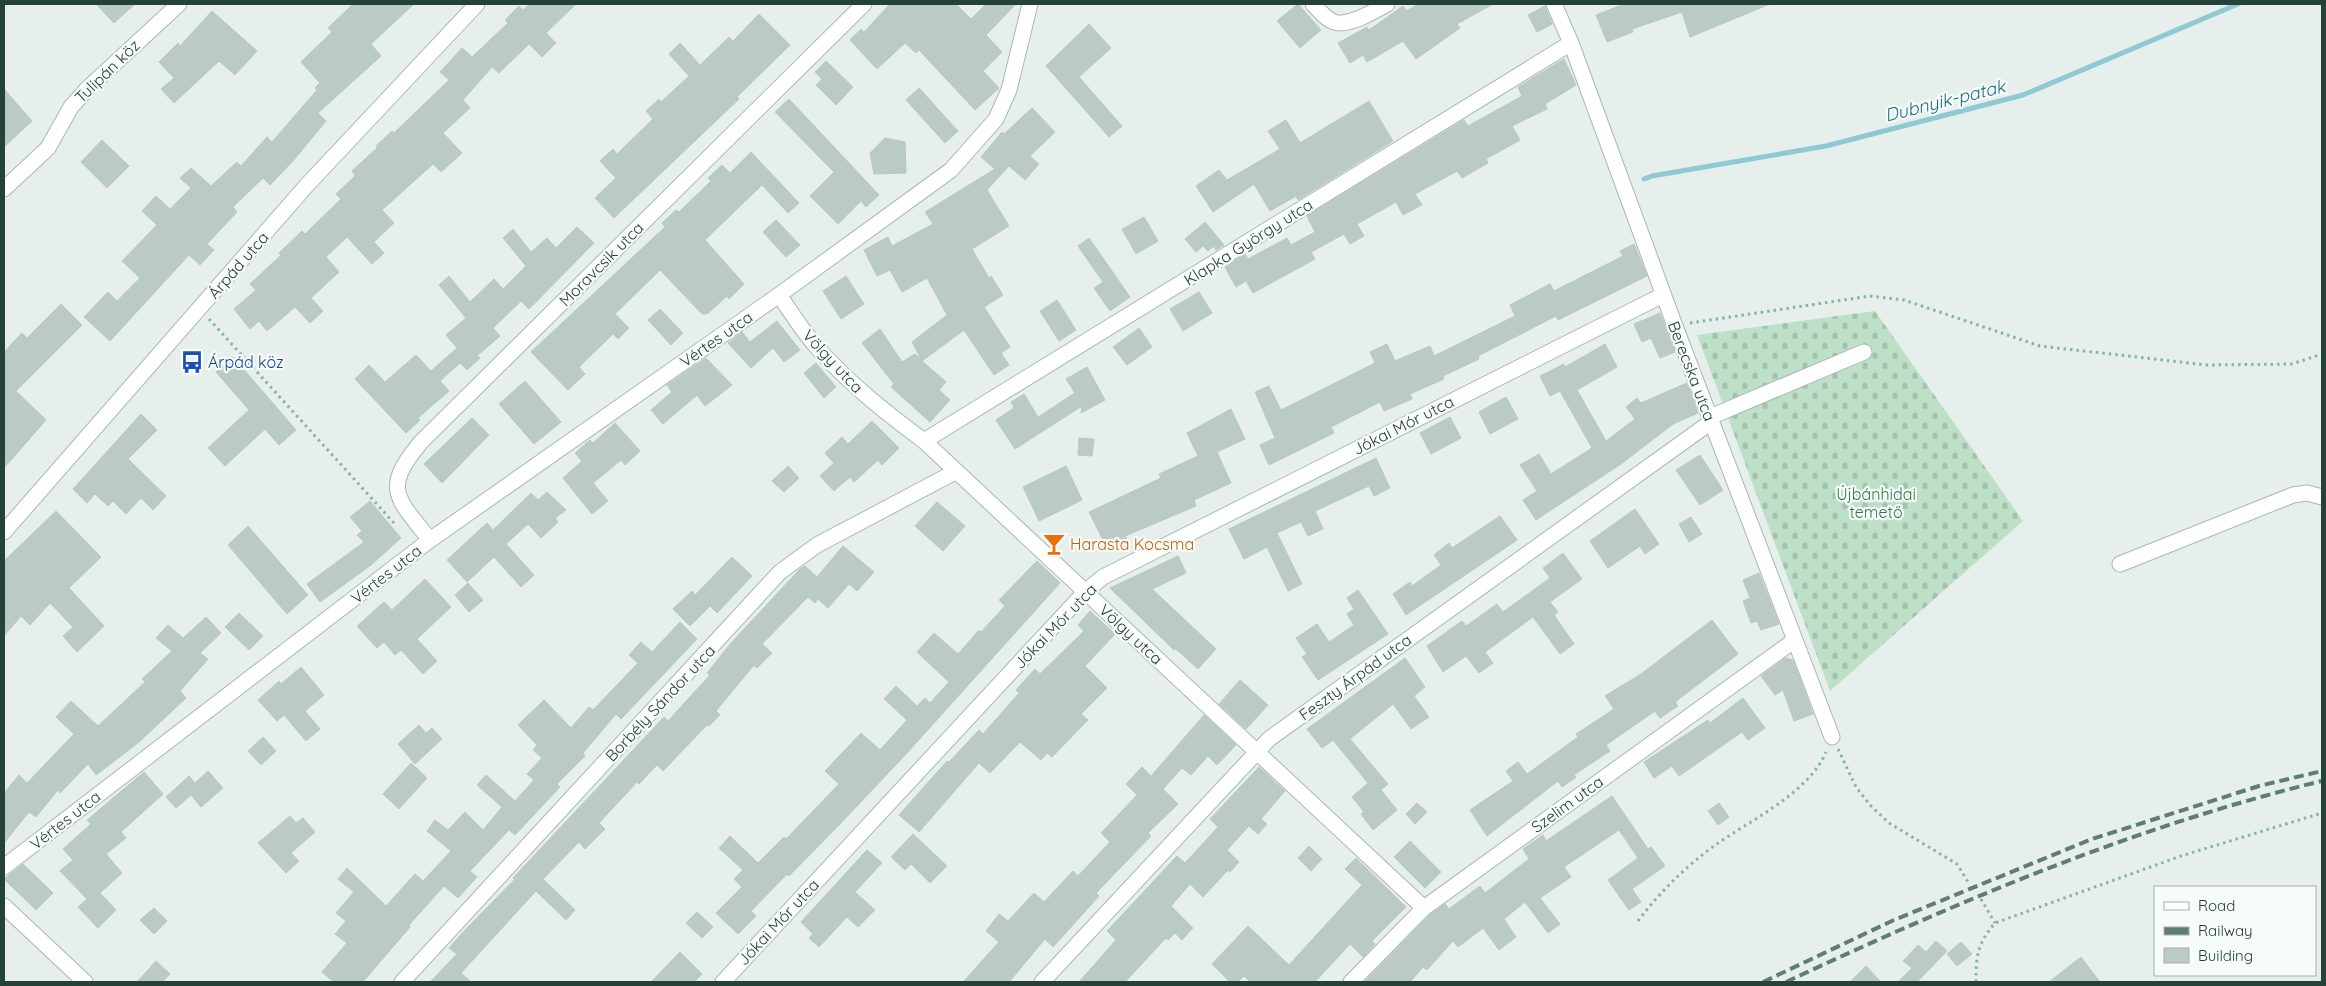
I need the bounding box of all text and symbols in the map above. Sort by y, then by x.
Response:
street label: Tulipán köz [70,35,144,107]
water label: Dubnyik-patak [1882,74,2009,127]
street label: Klapka György utca [1180,194,1316,290]
street label: Moravcsik utca [555,218,647,310]
street label: Árpád utca [203,227,273,303]
street label: Vértes utca [676,307,756,371]
street label: Berecska utca [1664,318,1720,424]
street label: Völgy utca [799,325,867,397]
bus stop icon: Árpád köz [179,349,205,375]
place label: Árpád köz [208,352,284,372]
street label: Jókai Mór utca [1349,391,1457,459]
park label: Újbánhidai temető [1836,484,1916,522]
bar icon: Harasta Kocsma [1041,531,1067,557]
place label: Harasta Kocsma [1070,534,1194,554]
street label: Vértes utca [347,540,425,608]
street label: Jókai Mór utca [1009,579,1101,673]
street label: Völgy utca [1095,600,1167,668]
street label: Feszty Árpád utca [1295,629,1415,725]
street label: Borbély Sándor utca [601,641,719,765]
street label: Szelim utca [1527,771,1607,837]
street label: Vértes utca [26,786,104,854]
street label: Jókai Mór utca [733,875,823,969]
legend [2154,886,2316,976]
text: Road [2198,896,2235,915]
text: Railway [2198,921,2253,940]
text: Building [2198,946,2253,965]

